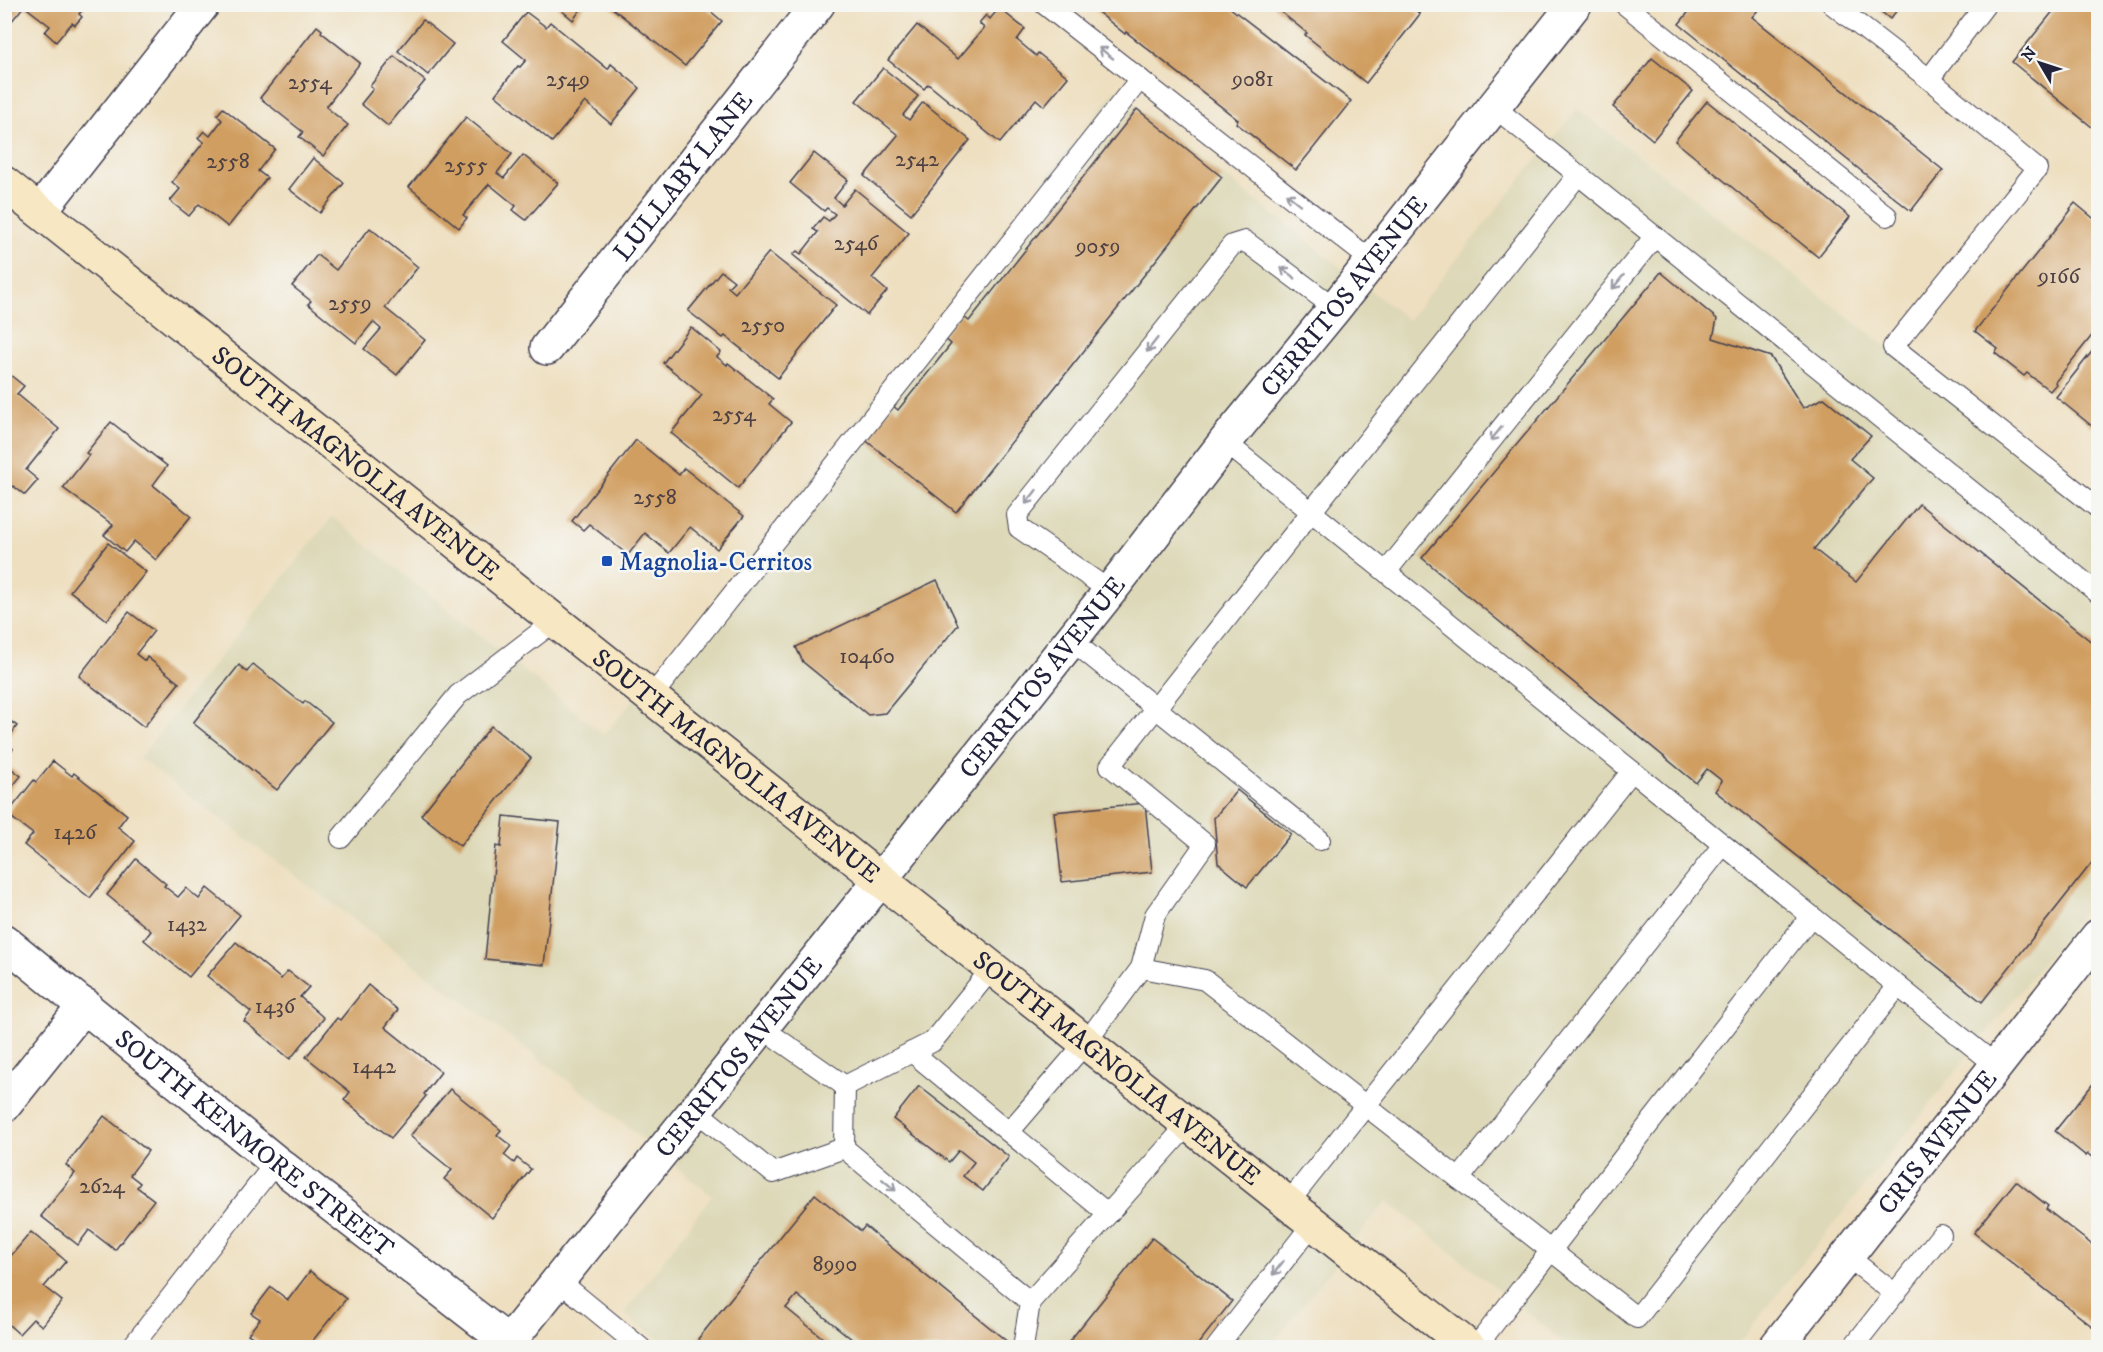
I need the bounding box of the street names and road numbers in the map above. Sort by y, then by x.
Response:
street label: LULLABY LANE [607,85,761,268]
street label: CERRITOS AVENUE [1254,189,1435,404]
street label: SOUTH MAGNOLIA AVENUE [205,340,506,589]
street label: CERRITOS AVENUE [953,570,1133,785]
street label: SOUTH MAGNOLIA AVENUE [585,642,887,891]
street label: SOUTH MAGNOLIA AVENUE [966,944,1267,1193]
street label: CERRITOS AVENUE [649,950,830,1165]
street label: SOUTH KENMORE STREET [108,1023,400,1265]
street label: CRIS AVENUE [1871,1064,2005,1222]

